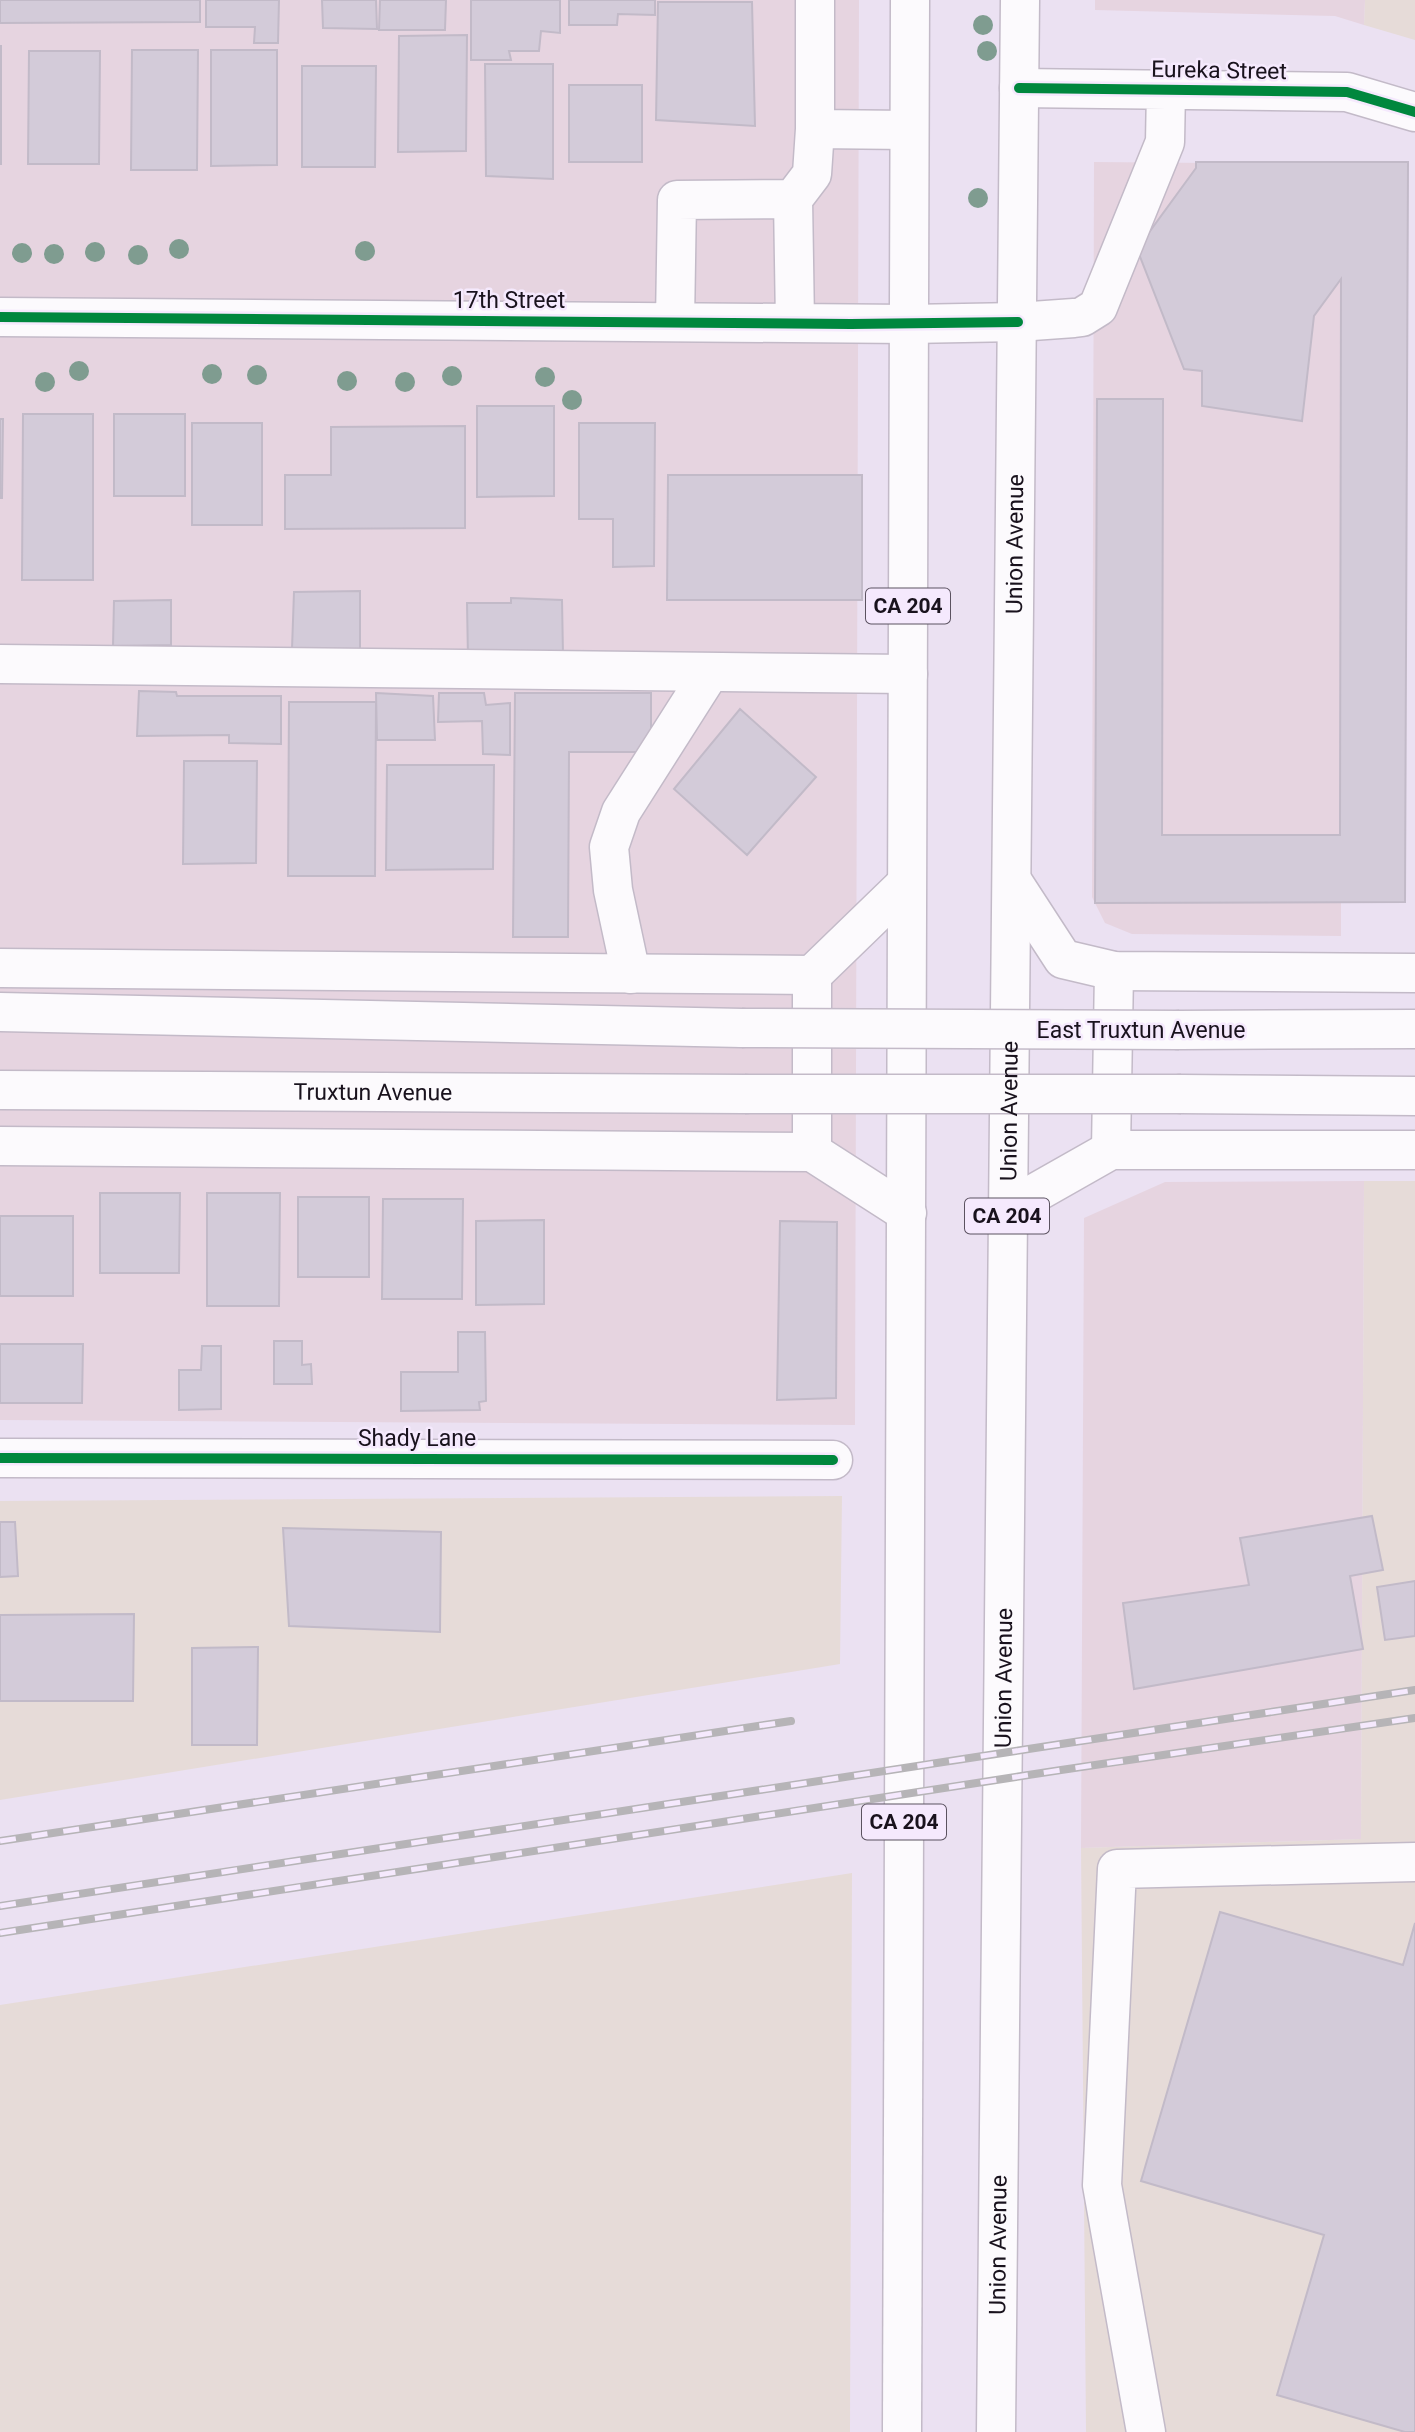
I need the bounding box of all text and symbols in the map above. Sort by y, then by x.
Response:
street label: Eureka Street [1151,56,1287,85]
street label: 17th Street [453,287,565,314]
street label: Union Avenue [1001,474,1029,614]
road number: CA 204 [866,588,950,624]
street label: East Truxtun Avenue [1037,1017,1245,1044]
street label: Union Avenue [995,1041,1024,1181]
street label: Truxtun Avenue [294,1079,452,1106]
road number: CA 204 [965,1198,1049,1234]
street label: Shady Lane [358,1425,476,1452]
street label: Union Avenue [990,1608,1018,1748]
road number: CA 204 [862,1804,946,1840]
street label: Union Avenue [984,2175,1013,2315]

